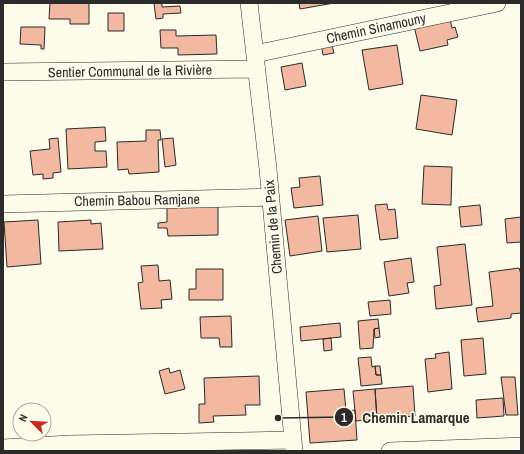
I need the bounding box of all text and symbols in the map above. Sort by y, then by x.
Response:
street label: Chemin Sinamouny [325,9,428,47]
street label: Sentier Communal de la Rivière [48,61,212,81]
street label: Chemin de la Paix [260,179,286,275]
street label: Chemin Babou Ramjane [74,190,200,210]
north arrow [12,402,52,442]
callout: Chemin Lamarque [334,404,477,431]
text: Chemin Lamarque [362,407,470,428]
text: 1 [341,410,347,426]
text: N [15,412,31,424]

